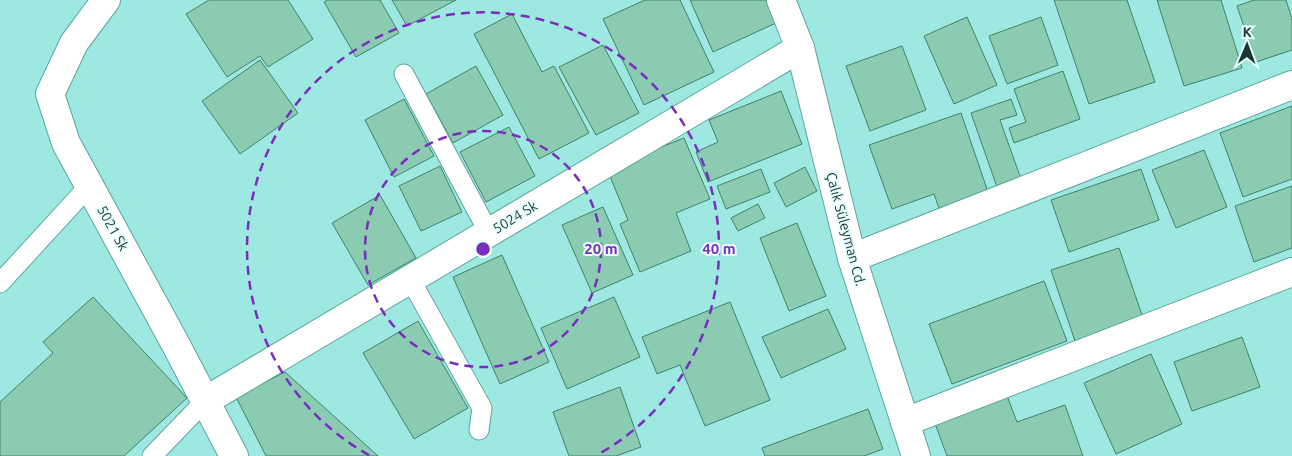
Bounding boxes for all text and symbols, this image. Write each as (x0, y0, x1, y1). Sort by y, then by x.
north arrow (1222, 20, 1272, 70)
text: K (1242, 24, 1253, 40)
street label: Çalık Süleyman Cd. (823, 170, 869, 288)
street label: 5024 Sk (490, 197, 540, 237)
street label: 5021 Sk (94, 203, 132, 253)
centre of rings (474, 240, 492, 258)
text: 20 m (584, 240, 618, 257)
text: 40 m (702, 240, 736, 257)

